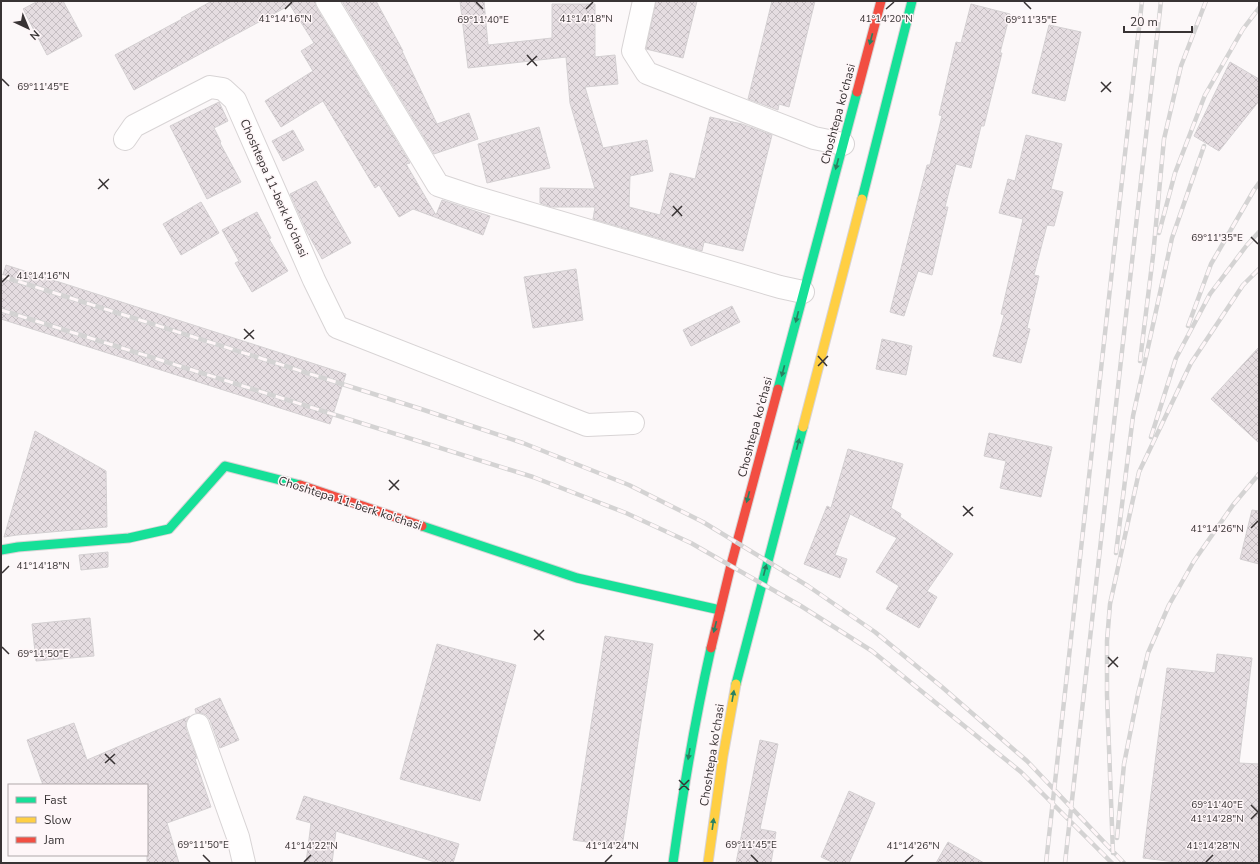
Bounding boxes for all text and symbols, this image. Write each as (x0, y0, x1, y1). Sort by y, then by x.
north arrow (8, 8, 48, 48)
scale bar (1124, 8, 1192, 34)
text: 41°14'16"N (258, 12, 312, 26)
text: 41°14'18"N (559, 12, 613, 26)
text: 41°14'20"N (859, 12, 913, 26)
text: 69°11'40"E (457, 13, 509, 27)
text: 69°11'35"E (1005, 13, 1057, 27)
text: 20 m (1130, 14, 1158, 30)
text: N (26, 27, 43, 43)
one-way arrow (868, 33, 874, 45)
street label: Choshtepa ko'chasi (817, 62, 859, 166)
text: 69°11'45"E (17, 80, 69, 94)
street label: Choshtepa 11-berk ko'chasi (236, 116, 312, 260)
one-way arrow (834, 158, 840, 170)
text: 69°11'35"E (1191, 231, 1243, 245)
text: 41°14'16"N (16, 269, 70, 283)
one-way arrow (794, 311, 800, 323)
one-way arrow (779, 365, 785, 377)
street label: Choshtepa ko'chasi (734, 375, 776, 479)
one-way arrow (795, 438, 801, 450)
street label: Choshtepa 11-berk ko'chasi (276, 472, 424, 534)
one-way arrow (745, 491, 751, 503)
text: 41°14'26"N (1190, 522, 1244, 536)
text: 41°14'18"N (16, 559, 70, 573)
one-way arrow (762, 564, 768, 576)
one-way arrow (712, 621, 718, 633)
text: 69°11'50"E (17, 647, 69, 661)
one-way arrow (730, 690, 736, 702)
street label: Choshtepa ko'chasi (696, 703, 728, 807)
one-way arrow (686, 748, 692, 760)
legend (8, 784, 148, 856)
text: Fast (44, 792, 67, 808)
text: 69°11'40"E (1191, 798, 1243, 812)
text: Slow (44, 812, 72, 828)
text: 41°14'28"N (1190, 812, 1244, 826)
one-way arrow (710, 818, 716, 830)
text: Jam (43, 832, 65, 848)
text: 69°11'50"E (177, 838, 229, 852)
text: 69°11'45"E (725, 838, 777, 852)
text: 41°14'22"N (284, 839, 338, 853)
text: 41°14'24"N (585, 839, 639, 853)
text: 41°14'26"N (886, 839, 940, 853)
text: 41°14'28"N (1186, 839, 1240, 853)

